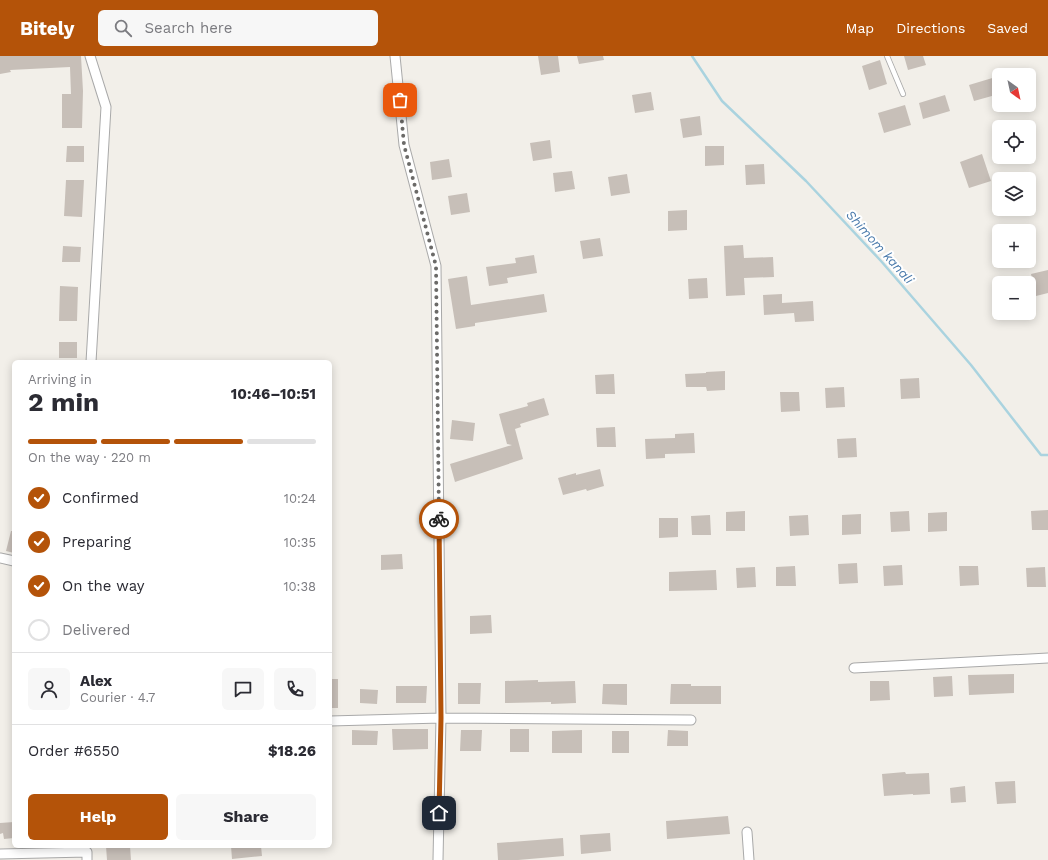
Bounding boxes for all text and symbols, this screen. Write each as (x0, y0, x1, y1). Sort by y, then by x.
search box (98, 10, 378, 46)
text: Bitely (20, 17, 74, 40)
icon: search (112, 17, 134, 39)
text: Search here (144, 19, 232, 37)
text: Map (846, 20, 874, 36)
text: Directions (896, 20, 965, 36)
text: Saved (987, 20, 1028, 36)
north arrow (992, 68, 1036, 112)
map controls (992, 68, 1036, 320)
pin (383, 83, 417, 117)
icon: bag (389, 89, 411, 111)
button: locate (992, 120, 1036, 164)
button: layers (992, 172, 1036, 216)
water label: Shimom kanali (843, 207, 917, 287)
button: + (992, 224, 1036, 268)
button: − (992, 276, 1036, 320)
text: Arriving in (28, 372, 92, 387)
text: 10:46–10:51 (231, 385, 316, 403)
text: 2 min (28, 387, 99, 417)
text: On the way · 220 m (28, 450, 151, 465)
icon: check (28, 487, 50, 509)
text: Confirmed (62, 489, 139, 507)
text: 10:24 (284, 491, 316, 506)
courier (419, 499, 459, 539)
icon: bike (428, 508, 450, 530)
icon: check (28, 531, 50, 553)
text: Preparing (62, 533, 131, 551)
text: 10:35 (284, 535, 316, 550)
icon: check (28, 575, 50, 597)
text: On the way (62, 577, 144, 595)
text: 10:38 (283, 579, 316, 594)
text: Delivered (62, 621, 130, 639)
button: person (28, 668, 70, 710)
button: chat (222, 668, 264, 710)
button: phone (274, 668, 316, 710)
text: Alex (80, 672, 112, 690)
text: Courier · 4.7 (80, 690, 155, 705)
text: Order #6550 (28, 742, 119, 760)
text: $18.26 (268, 742, 316, 760)
button: Help (28, 794, 168, 840)
button: Share (176, 794, 316, 840)
pin (422, 796, 456, 830)
icon: home (428, 802, 450, 824)

